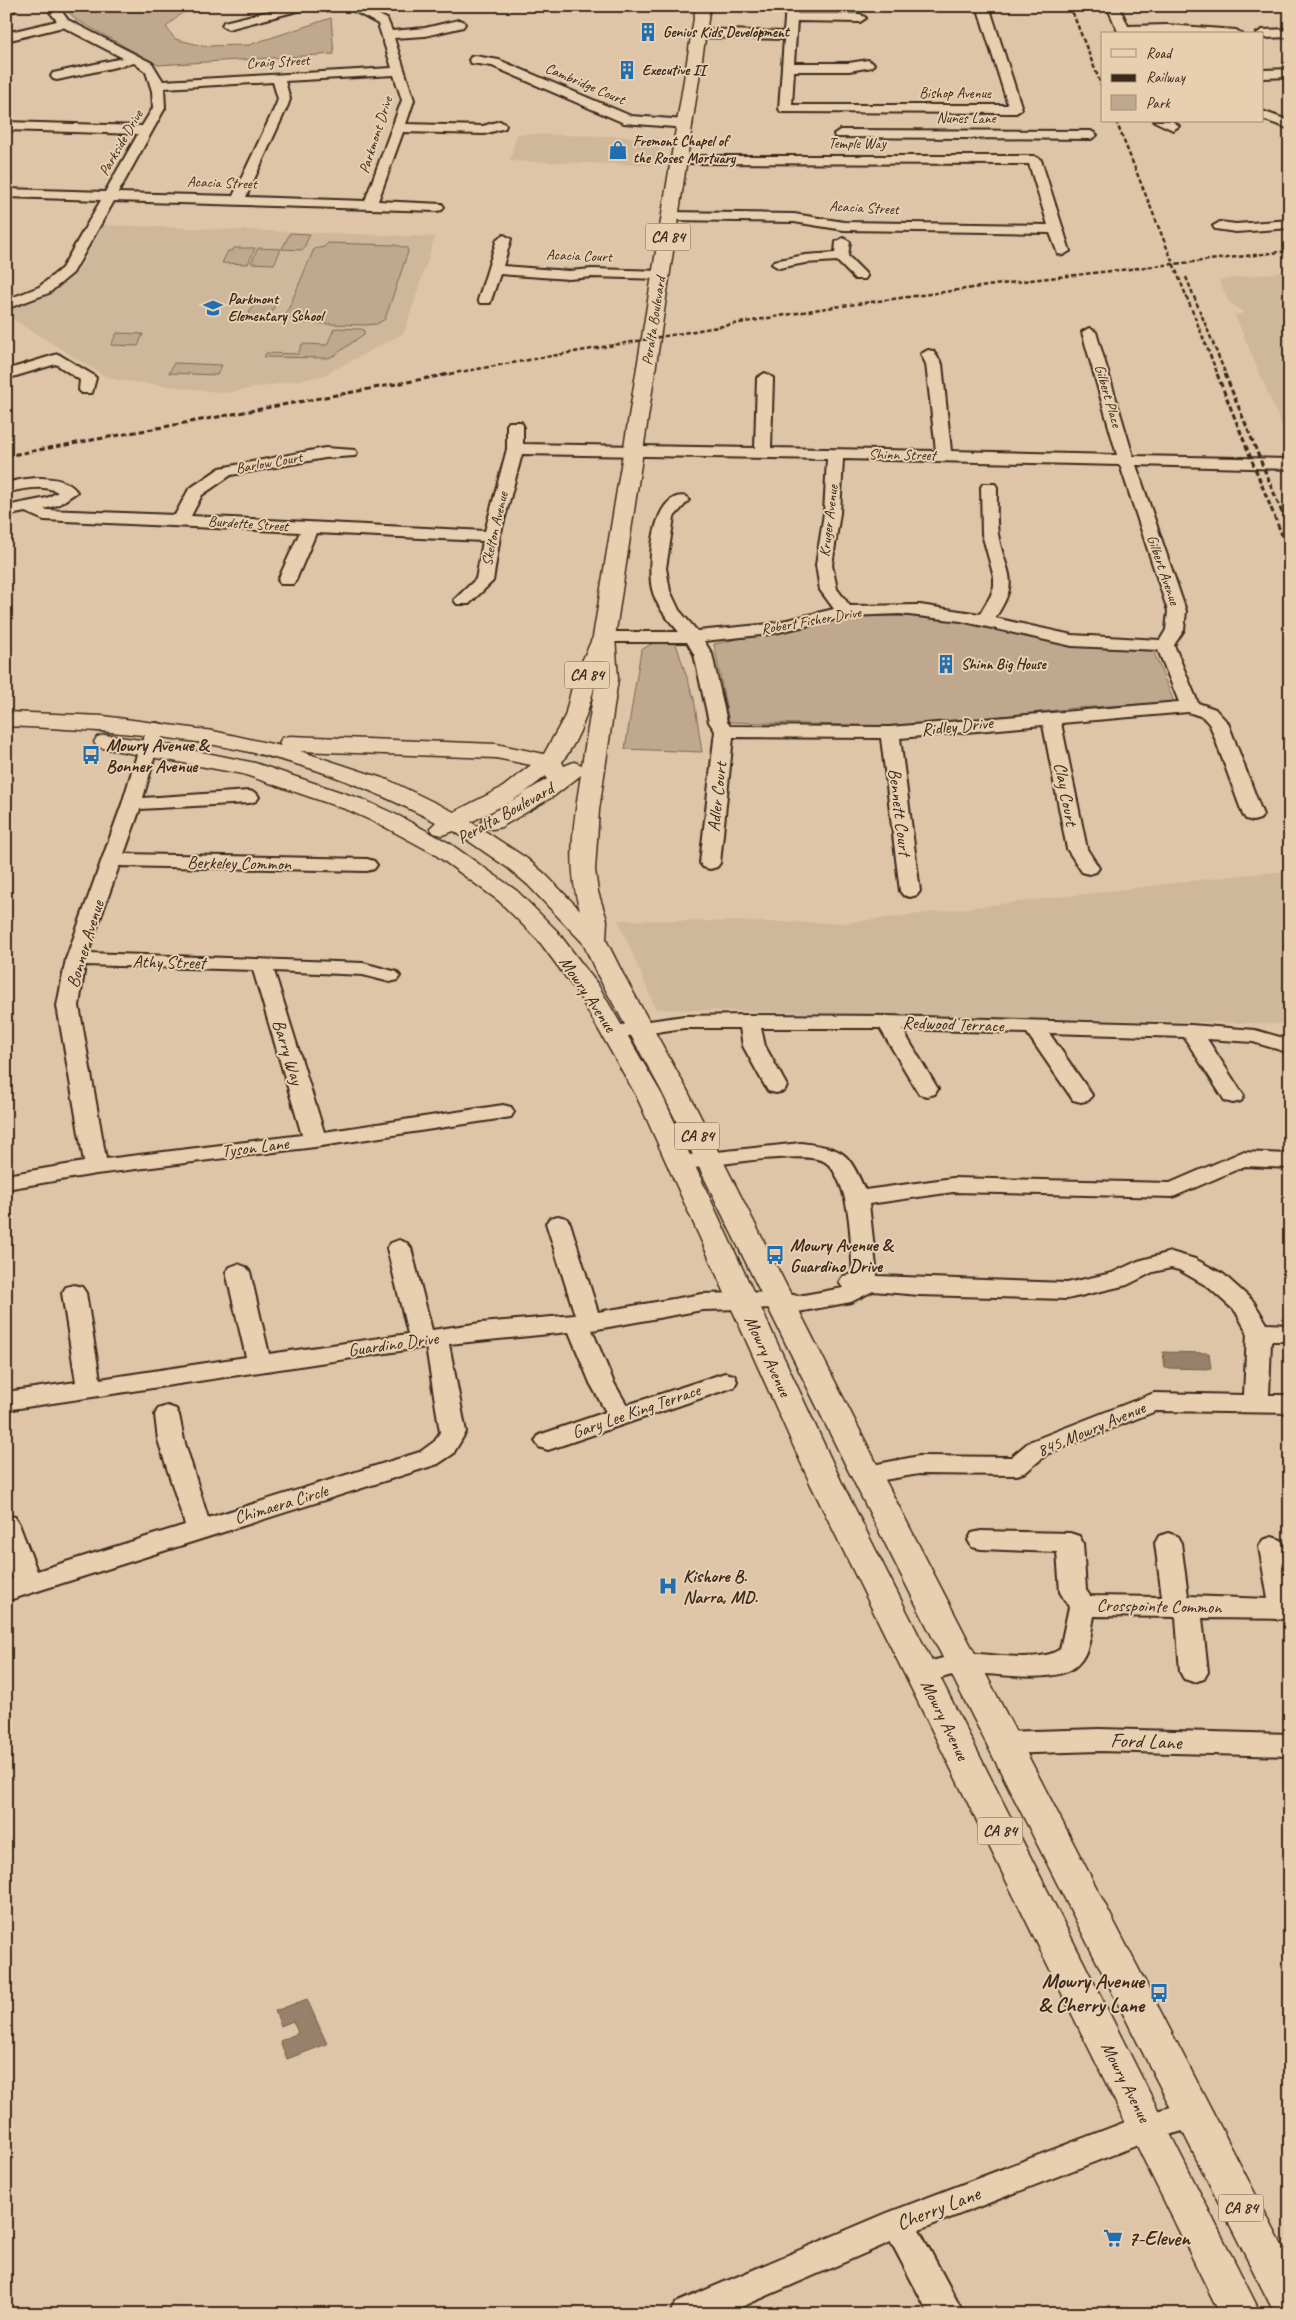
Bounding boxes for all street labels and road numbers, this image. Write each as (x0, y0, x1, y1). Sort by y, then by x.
street label: Craig Street (246, 51, 312, 73)
street label: Cambridge Court (542, 59, 630, 110)
street label: Bishop Avenue (919, 84, 992, 103)
street label: Parkmont Drive (355, 93, 398, 176)
street label: Parkside Drive (95, 106, 148, 179)
street label: Nunes Lane (936, 109, 997, 128)
street label: Temple Way (828, 134, 888, 153)
street label: Acacia Street (187, 172, 259, 194)
street label: Acacia Street (829, 197, 901, 219)
road number: CA 84 (646, 223, 690, 250)
street label: Acacia Court (546, 245, 614, 267)
street label: Peralta Boulevard (638, 273, 671, 366)
street label: Gilbert Place (1090, 362, 1126, 431)
street label: Shinn Street (868, 445, 938, 465)
street label: Barlow Court (234, 447, 306, 478)
street label: Kruger Avenue (815, 483, 843, 558)
street label: Skelton Avenue (477, 489, 513, 568)
street label: Burdette Street (207, 512, 291, 536)
street label: Gilbert Avenue (1142, 533, 1184, 609)
street label: Robert Fisher Drive (760, 603, 863, 639)
road number: CA 84 (564, 662, 610, 688)
street label: Ridley Drive (920, 711, 995, 741)
street label: Adler Court (702, 759, 732, 833)
street label: Clay Court (1049, 760, 1083, 830)
street label: Bennett Court (884, 767, 917, 860)
street label: Peralta Boulevard (453, 776, 560, 849)
street label: Berkeley Common (187, 851, 292, 875)
street label: Bonner Avenue (61, 897, 109, 990)
street label: Athy Street (132, 950, 209, 974)
street label: Mowry Avenue (555, 952, 622, 1037)
street label: Redwood Terrace (902, 1011, 1005, 1037)
street label: Barry Way (268, 1017, 309, 1089)
road number: CA 84 (674, 1122, 720, 1150)
street label: Tyson Lane (220, 1132, 291, 1162)
street label: Mowry Avenue (740, 1312, 797, 1401)
street label: Guardino Drive (347, 1327, 441, 1361)
street label: Gary Lee King Terrace (569, 1378, 704, 1443)
street label: 845 Mowry Avenue (1034, 1396, 1149, 1462)
street label: Chimaera Circle (232, 1479, 331, 1529)
street label: Crosspointe Common (1096, 1594, 1222, 1618)
street label: Mowry Avenue (916, 1676, 974, 1765)
street label: Ford Lane (1110, 1727, 1183, 1755)
road number: CA 84 (978, 1818, 1022, 1844)
street label: Mowry Avenue (1096, 2038, 1156, 2127)
street label: Cherry Lane (892, 2180, 985, 2236)
road number: CA 84 (1218, 2194, 1264, 2222)

